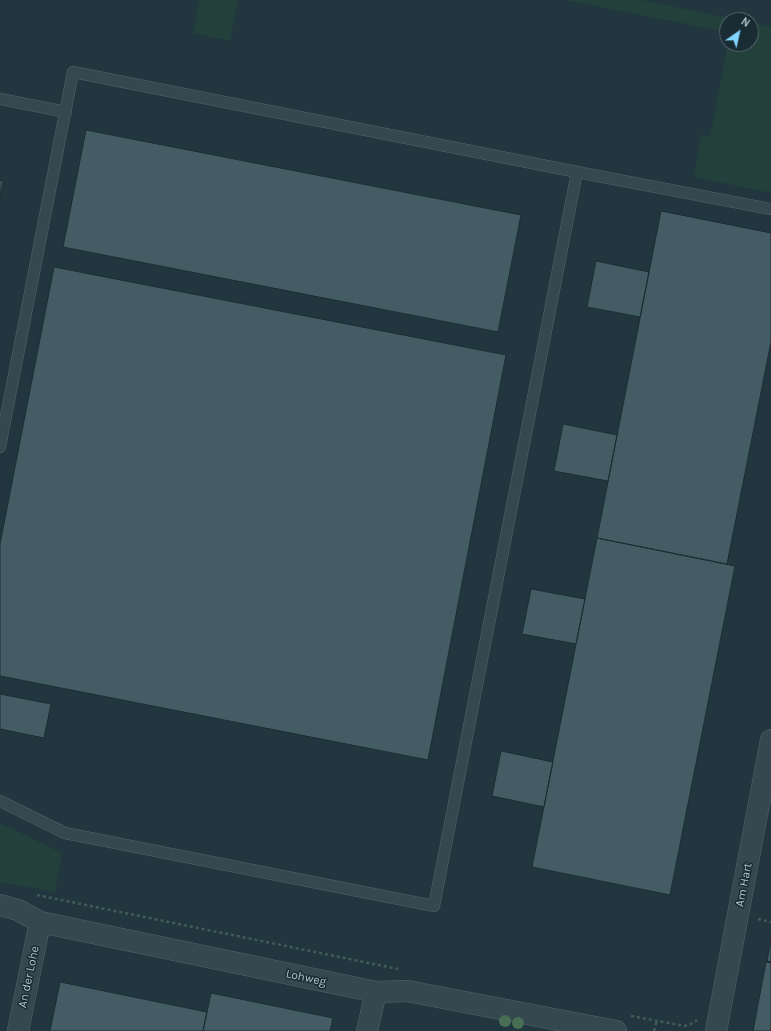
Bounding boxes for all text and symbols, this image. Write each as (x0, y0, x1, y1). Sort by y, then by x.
north arrow (719, 12, 759, 52)
text: N (739, 15, 752, 30)
street label: Am Hart (733, 862, 755, 908)
street label: An der Lohe (15, 945, 43, 1009)
street label: Lohweg (284, 967, 328, 989)

